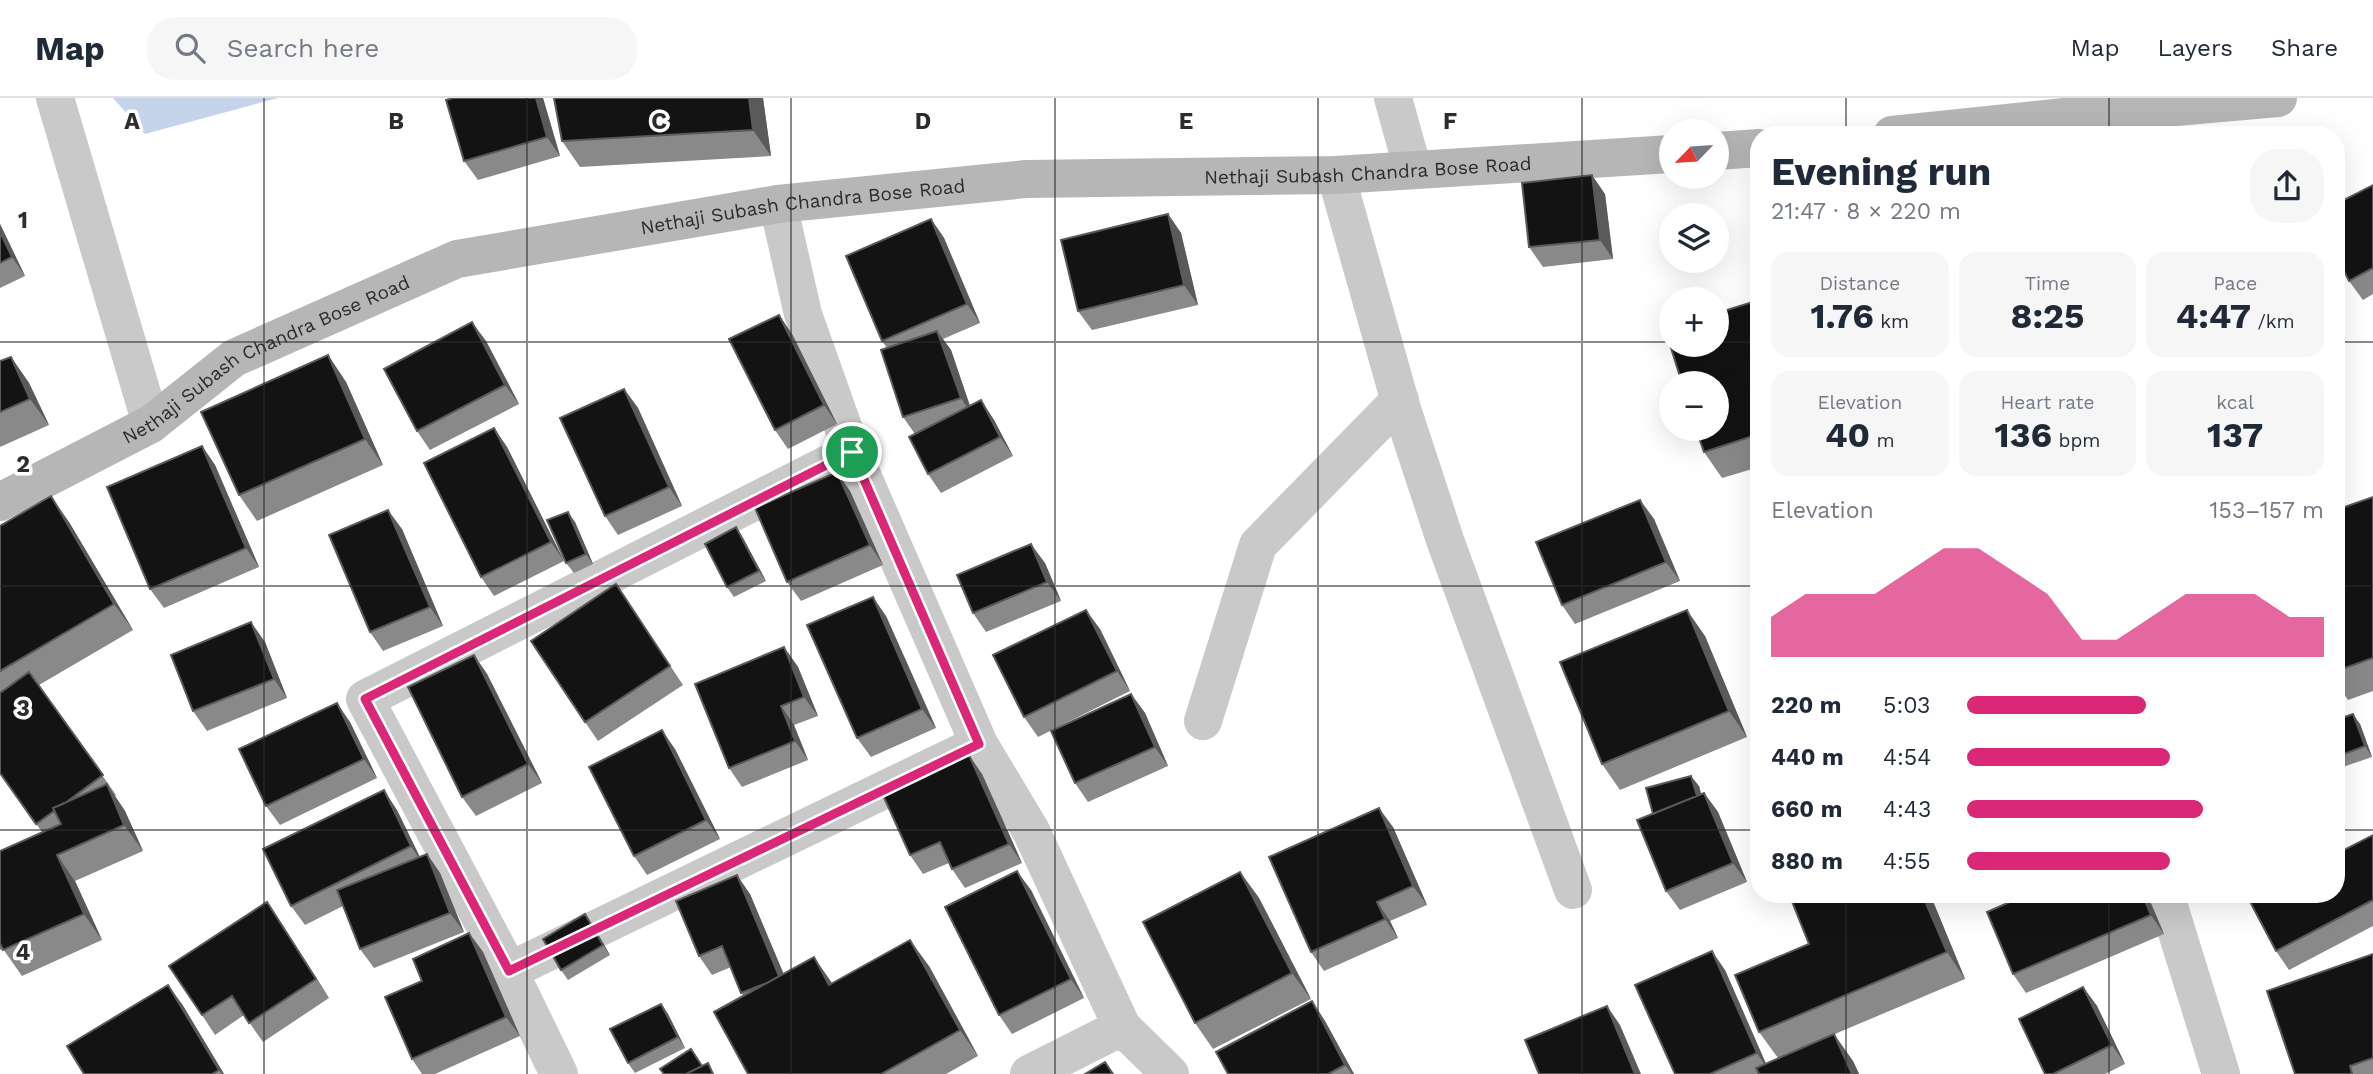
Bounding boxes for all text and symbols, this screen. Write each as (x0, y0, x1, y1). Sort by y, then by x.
search box (147, 17, 637, 80)
text: Map (35, 29, 105, 68)
icon: search (171, 29, 209, 67)
text: Search here (227, 33, 379, 63)
text: Map (2071, 34, 2119, 62)
text: Layers (2157, 34, 2233, 62)
text: Share (2271, 34, 2338, 62)
text: A (124, 108, 140, 135)
text: B (388, 108, 404, 135)
text: C (651, 108, 667, 135)
text: D (915, 108, 931, 135)
text: E (1179, 108, 1193, 135)
text: F (1443, 108, 1457, 135)
north arrow (1659, 119, 1729, 189)
map controls (1659, 119, 1729, 441)
button: share (2250, 149, 2324, 223)
text: Evening run (1771, 150, 1991, 194)
street label: Nethaji Subash Chandra Bose Road (1204, 151, 1532, 188)
street label: Nethaji Subash Chandra Bose Road (639, 174, 966, 239)
text: 21:47 · 8 × 220 m (1771, 198, 1961, 225)
button: layers (1659, 203, 1729, 273)
text: 1 (18, 207, 28, 234)
street label: Nethaji Subash Chandra Bose Road (118, 270, 413, 448)
text: Distance (1819, 272, 1900, 295)
text: Time (2025, 272, 2070, 295)
text: Pace (2213, 272, 2257, 295)
button: + (1659, 287, 1729, 357)
text: 1.76 (1811, 295, 1874, 337)
text: 8:25 (2011, 295, 2084, 337)
text: 4:47 (2176, 295, 2251, 337)
text: km (1874, 310, 1909, 333)
text: /km (2251, 310, 2295, 333)
button: − (1659, 371, 1729, 441)
text: Elevation (1817, 391, 1902, 414)
text: Heart rate (2001, 391, 2094, 414)
text: kcal (2216, 391, 2254, 414)
text: 40 (1825, 414, 1870, 456)
text: 136 (1995, 414, 2052, 456)
text: 137 (2207, 414, 2263, 456)
pin (822, 422, 882, 482)
text: m (1870, 429, 1895, 452)
text: bpm (2052, 429, 2100, 452)
icon: arrive (833, 433, 871, 471)
text: 2 (16, 451, 30, 478)
text: Elevation (1771, 497, 1874, 524)
text: 153–157 m (2210, 497, 2324, 524)
text: 220 m (1771, 692, 1841, 719)
text: 5:03 (1883, 692, 1930, 719)
text: 3 (16, 695, 30, 722)
text: 440 m (1771, 744, 1844, 771)
text: 4:54 (1883, 744, 1931, 771)
text: 660 m (1771, 796, 1842, 823)
text: 4:43 (1883, 796, 1931, 823)
text: 880 m (1771, 848, 1843, 875)
text: 4:55 (1883, 848, 1931, 875)
text: 4 (16, 939, 31, 966)

